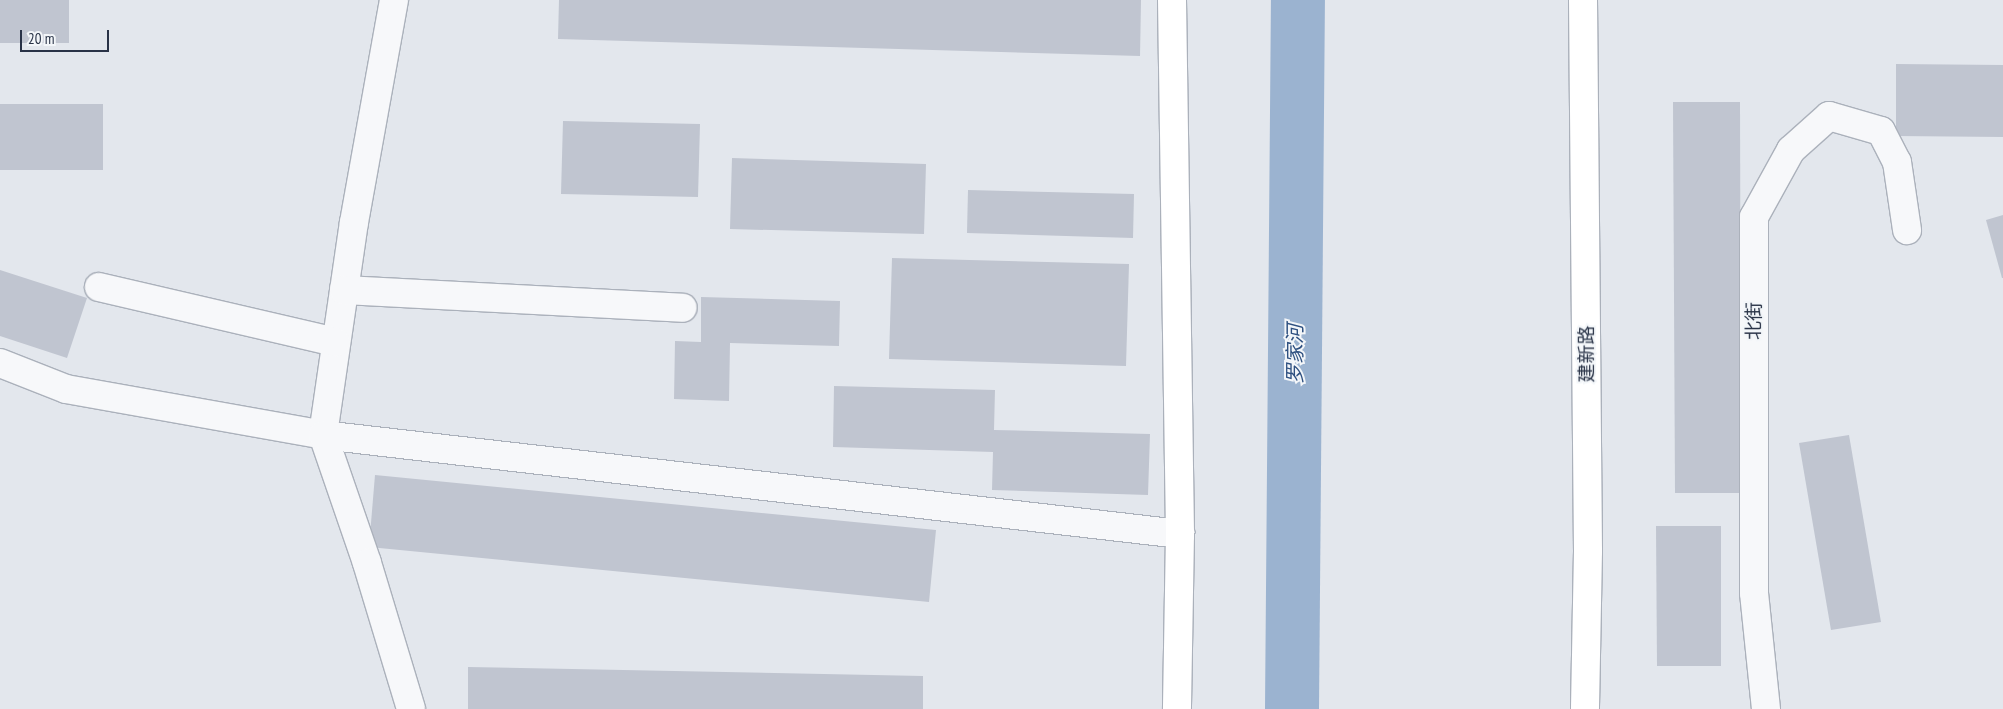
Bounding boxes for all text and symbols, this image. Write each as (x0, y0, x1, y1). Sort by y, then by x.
scale bar (22, 20, 111, 52)
text: 20 m (28, 29, 54, 48)
street label: 北街 (1743, 302, 1765, 340)
water label: 罗家河 (1283, 324, 1307, 384)
street label: 建新路 (1576, 326, 1598, 382)

